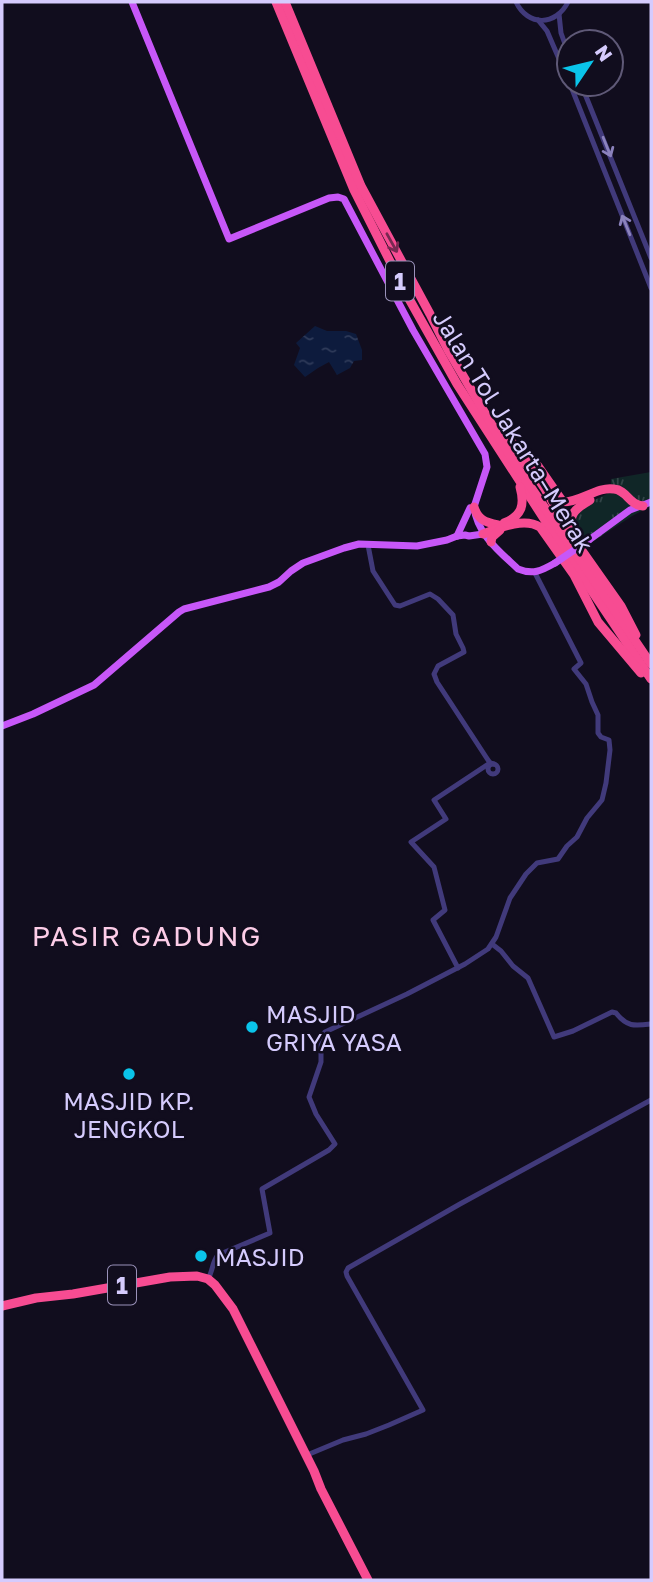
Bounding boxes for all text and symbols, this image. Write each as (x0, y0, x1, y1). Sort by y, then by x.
north arrow (555, 28, 625, 98)
text: N (591, 40, 618, 65)
one-way arrow (601, 136, 614, 158)
one-way arrow (619, 214, 632, 236)
one-way arrow (386, 232, 399, 253)
road number: 1 (386, 262, 414, 300)
street label: Jalan Tol Jakarta–Merak (428, 305, 600, 557)
district label: PASIR GADUNG (32, 919, 262, 952)
place label: MASJID GRIYA YASA (266, 999, 402, 1056)
marker: MASJID GRIYA YASA (244, 1019, 260, 1035)
marker: MASJID KP. JENGKOL (121, 1066, 137, 1082)
place label: MASJID KP. JENGKOL (63, 1086, 195, 1143)
place label: MASJID (215, 1242, 305, 1271)
marker: MASJID (193, 1248, 209, 1264)
road number: 1 (108, 1266, 136, 1304)

